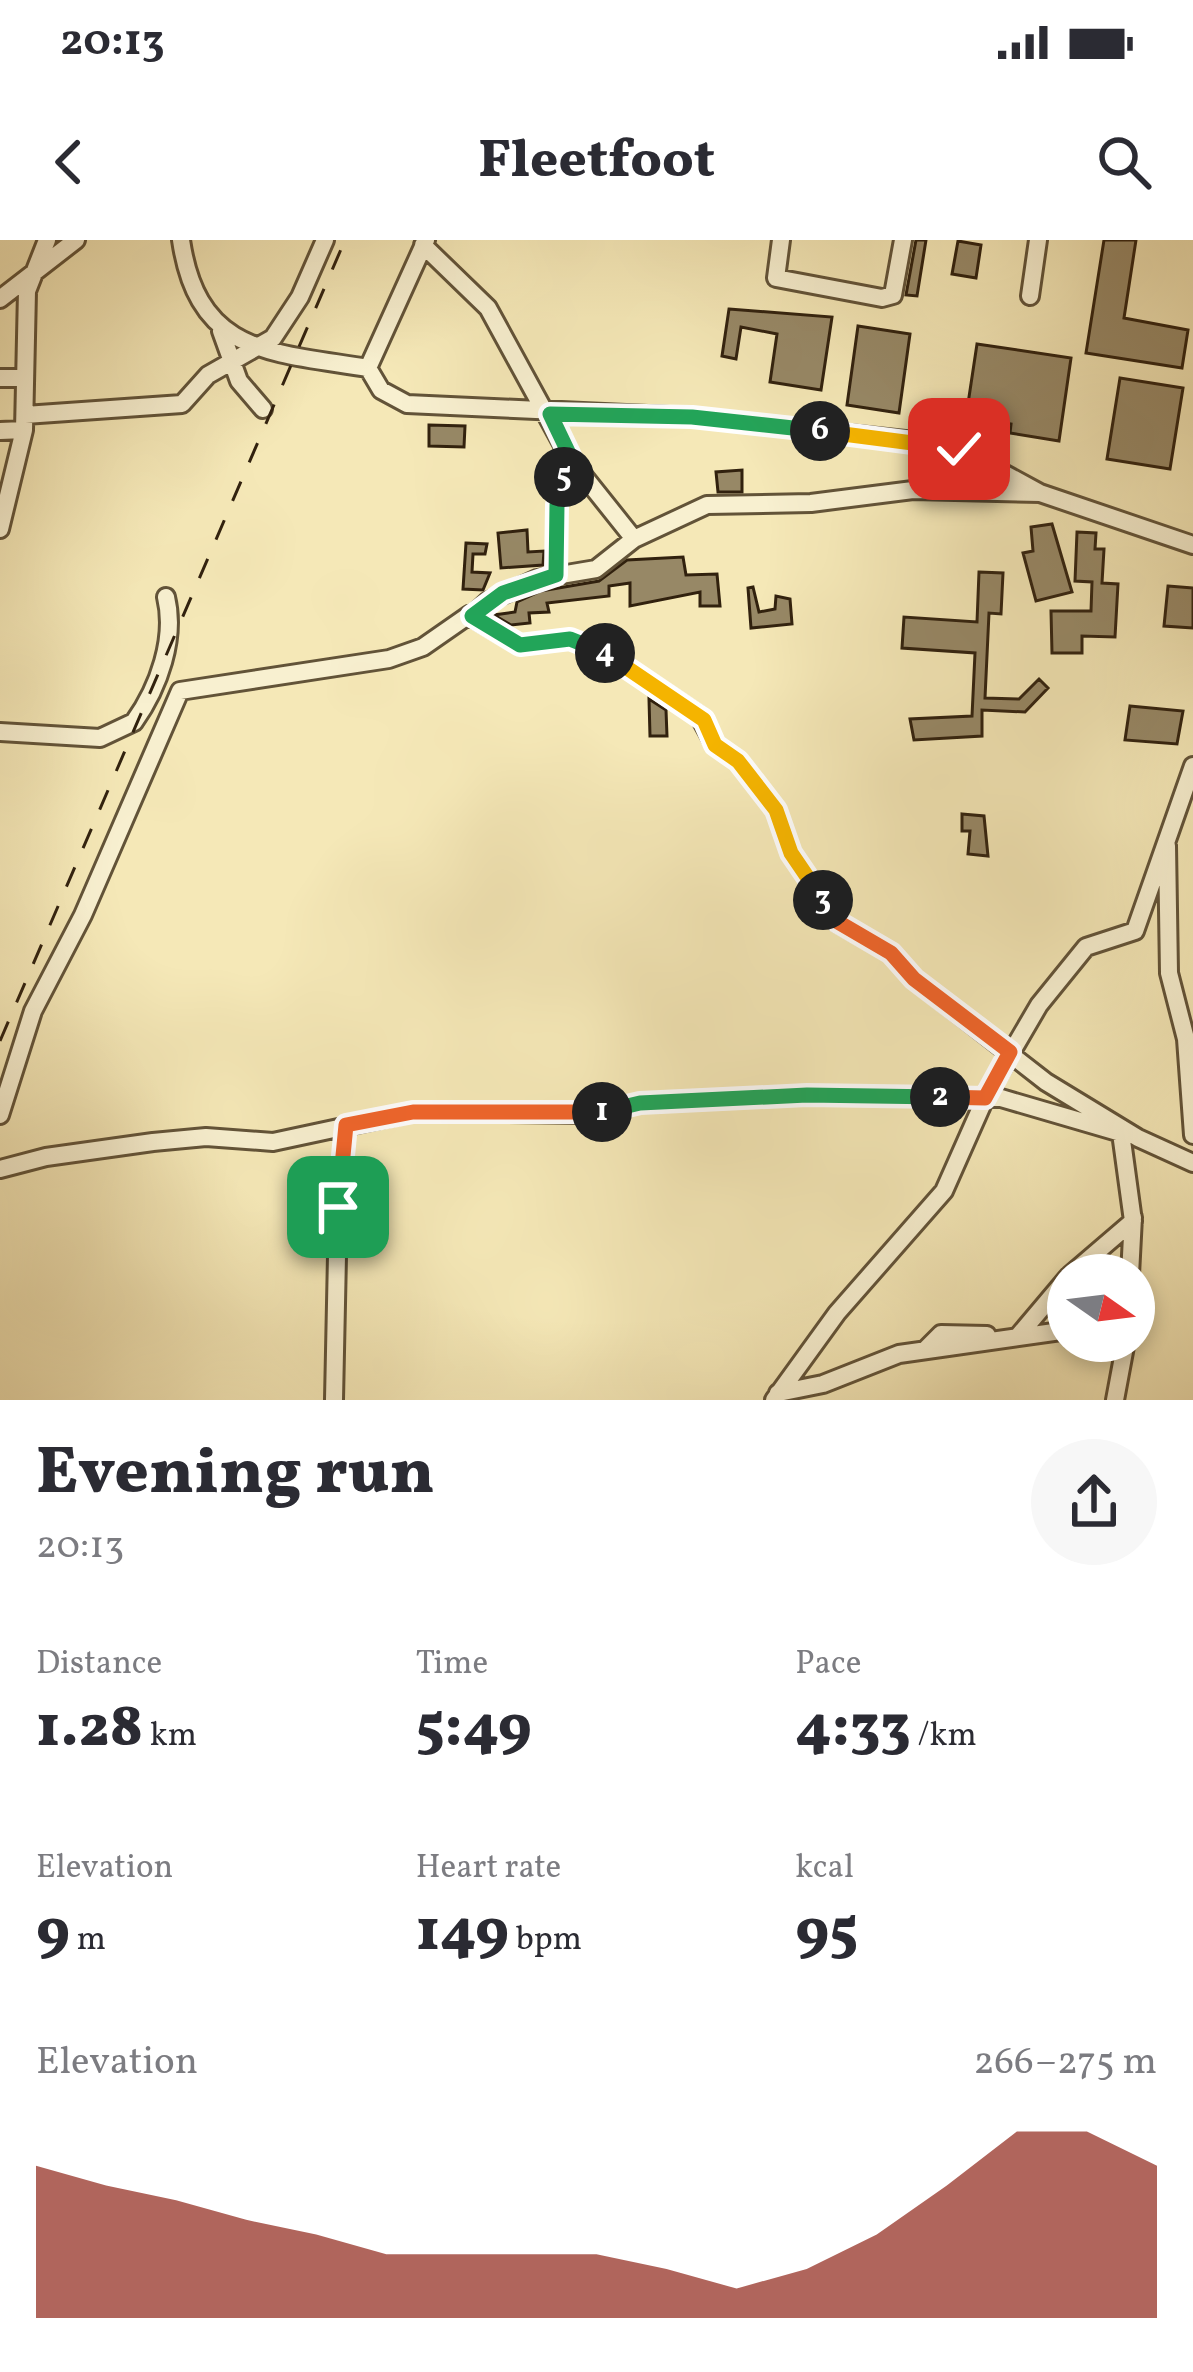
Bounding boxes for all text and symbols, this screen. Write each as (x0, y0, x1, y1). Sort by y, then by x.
text: 20:13 (60, 11, 165, 74)
text: Fleetfoot (478, 125, 715, 200)
icon: back (36, 129, 102, 195)
icon: search (1091, 129, 1157, 195)
pin (908, 398, 1010, 500)
pin: 6 (790, 401, 850, 461)
text: 6 (811, 408, 829, 454)
icon: check (926, 416, 992, 482)
pin: 5 (534, 447, 594, 507)
text: 5 (556, 454, 572, 500)
pin: 4 (575, 623, 635, 683)
text: 4 (595, 630, 615, 676)
pin: 3 (793, 870, 853, 930)
text: 3 (815, 877, 831, 923)
pin: 2 (910, 1067, 970, 1127)
text: 2 (931, 1074, 949, 1120)
pin: 1 (572, 1082, 632, 1142)
text: 1 (595, 1089, 609, 1135)
pin (287, 1156, 389, 1258)
icon: arrive (305, 1174, 371, 1240)
north arrow (1047, 1254, 1155, 1362)
map controls (1047, 1254, 1155, 1362)
text: Evening run (36, 1429, 435, 1521)
button: share (1031, 1439, 1157, 1565)
text: 20:13 (36, 1520, 124, 1574)
text: Distance (36, 1642, 162, 1688)
text: Time (416, 1642, 488, 1688)
text: Pace (795, 1642, 861, 1688)
text: 1.28 (36, 1688, 143, 1771)
text: 5:49 (416, 1688, 532, 1771)
text: 4:33 (795, 1688, 911, 1771)
text: km (143, 1714, 197, 1760)
text: /km (911, 1714, 977, 1760)
text: Elevation (36, 1846, 173, 1892)
text: Heart rate (416, 1846, 561, 1892)
text: kcal (795, 1846, 854, 1892)
text: 9 (36, 1892, 70, 1975)
text: 149 (416, 1892, 509, 1975)
text: 95 (795, 1892, 858, 1975)
text: m (70, 1918, 106, 1964)
text: bpm (509, 1918, 582, 1964)
text: Elevation (36, 2036, 198, 2090)
text: 266–275 m (973, 2036, 1157, 2090)

